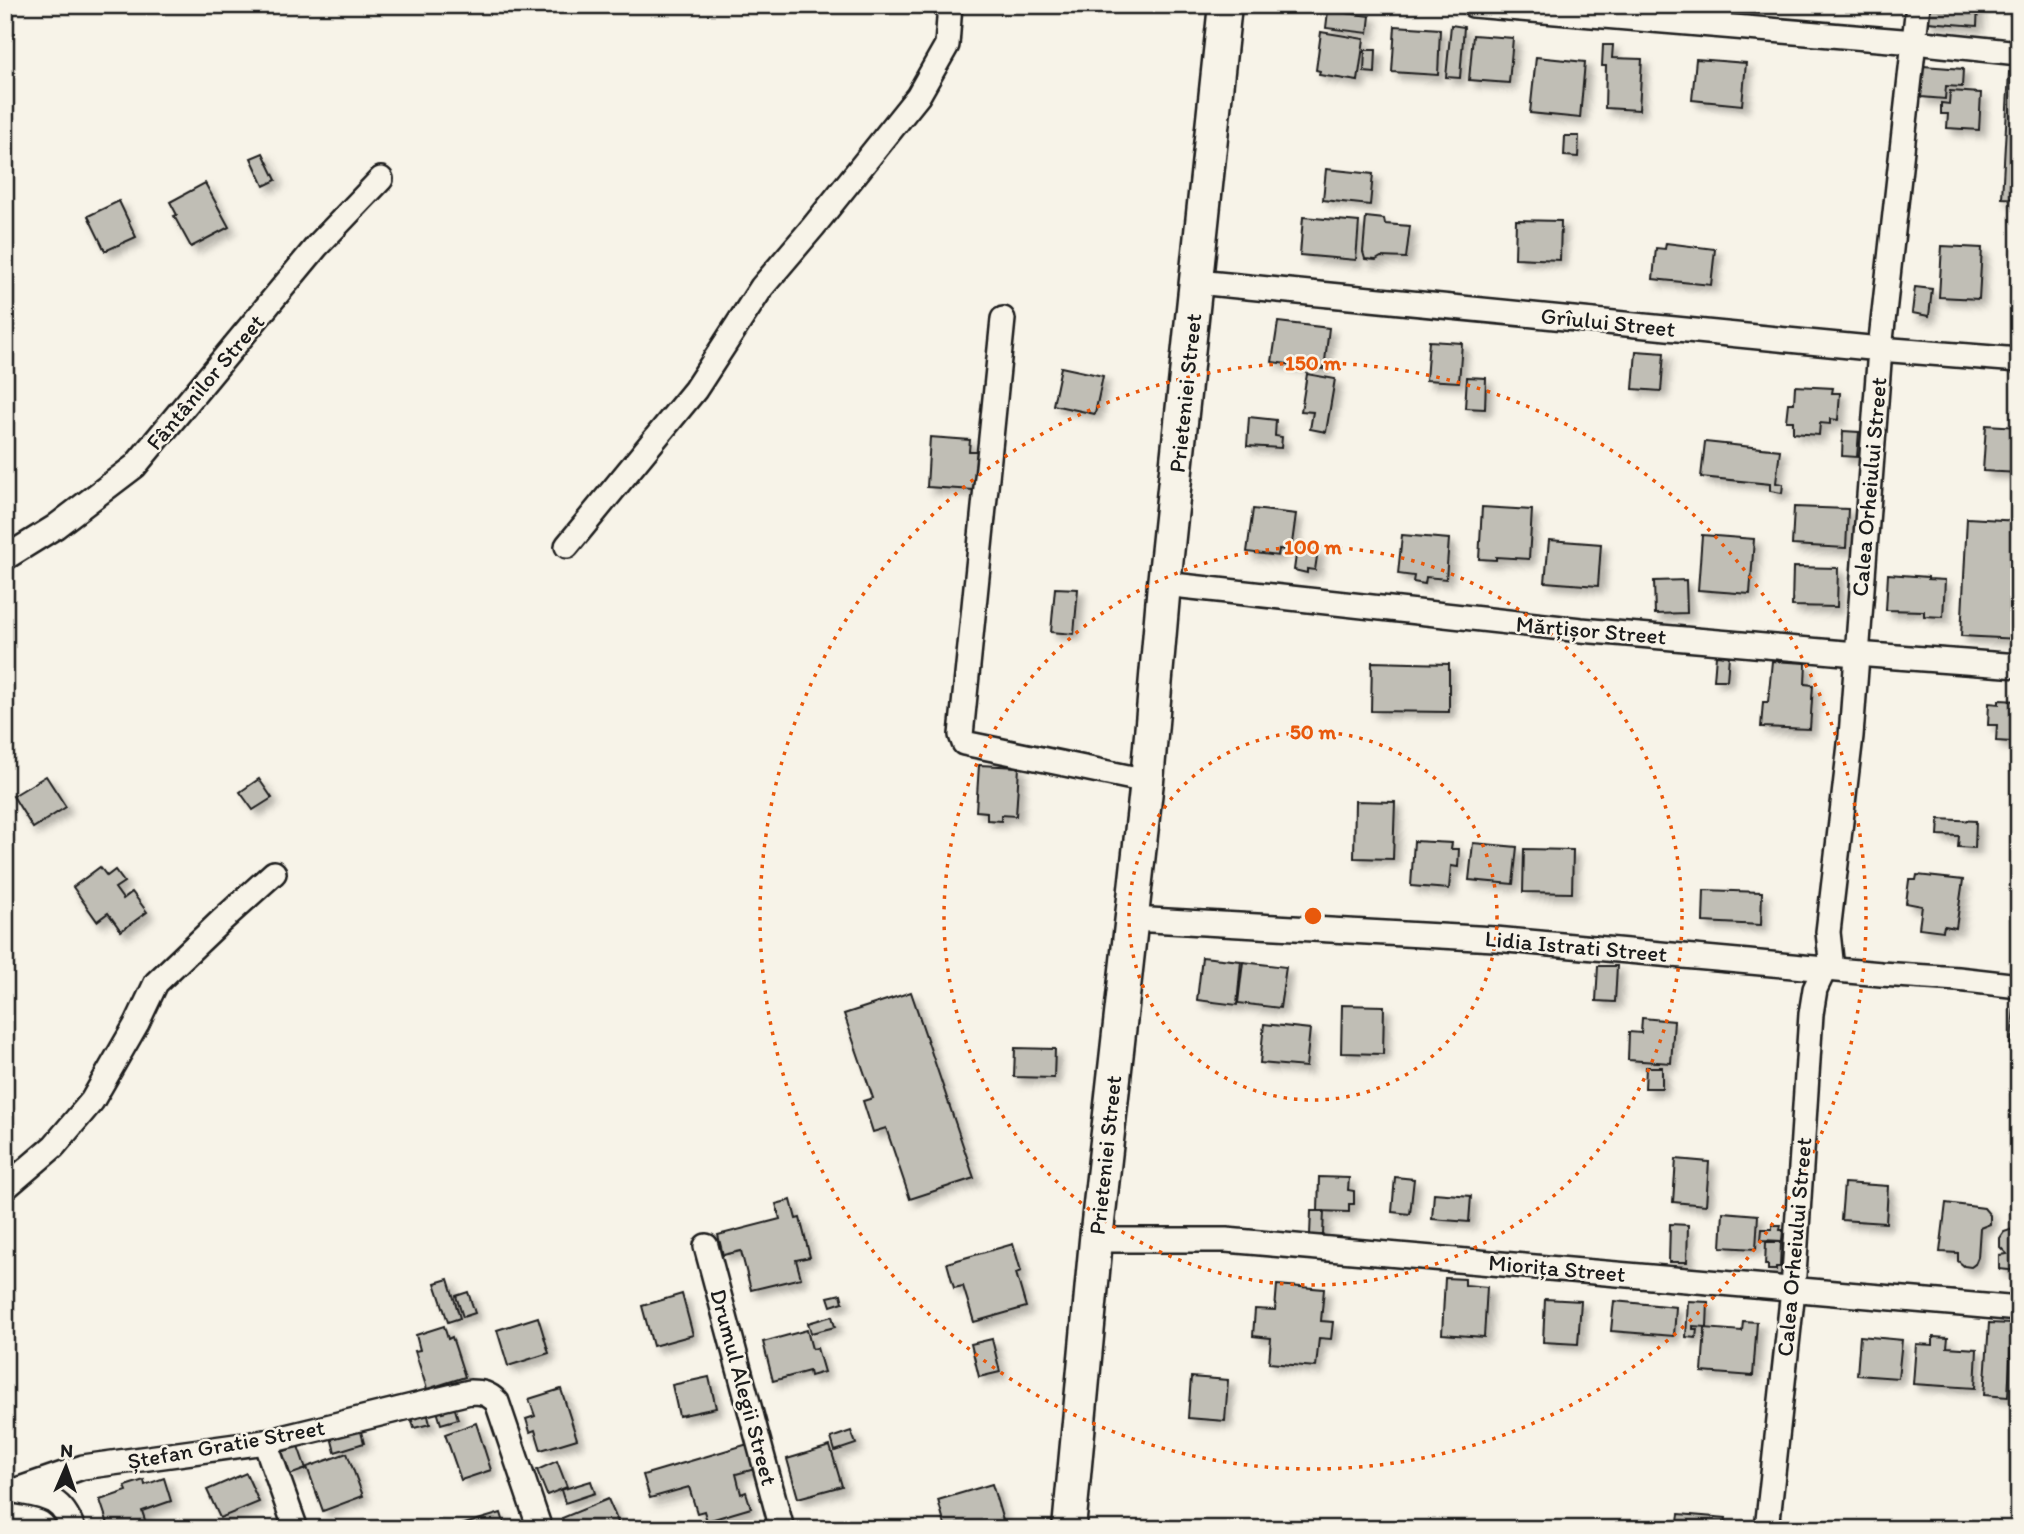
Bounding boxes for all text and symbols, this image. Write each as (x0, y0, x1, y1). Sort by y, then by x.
street label: Grîului Street (1539, 301, 1677, 343)
street label: Fântânilor Street (140, 308, 270, 456)
street label: Prieteniei Street (1163, 311, 1207, 474)
text: 150 m (1285, 350, 1341, 375)
street label: Calea Orheiului Street (1845, 376, 1893, 598)
text: 100 m (1284, 534, 1342, 559)
street label: Mărțișor Street (1515, 609, 1668, 651)
text: 50 m (1290, 719, 1337, 744)
centre of rings (1301, 904, 1325, 928)
street label: Lidia Istrati Street (1484, 924, 1669, 968)
street label: Prieteniei Street (1083, 1073, 1127, 1236)
street label: Calea Orheiului Street (1770, 1136, 1818, 1358)
street label: Miorița Street (1487, 1248, 1627, 1288)
street label: Drumul Alegii Street (704, 1286, 784, 1489)
street label: Ștefan Gratie Street (125, 1413, 327, 1475)
north arrow (32, 1432, 102, 1502)
text: N (60, 1439, 73, 1462)

